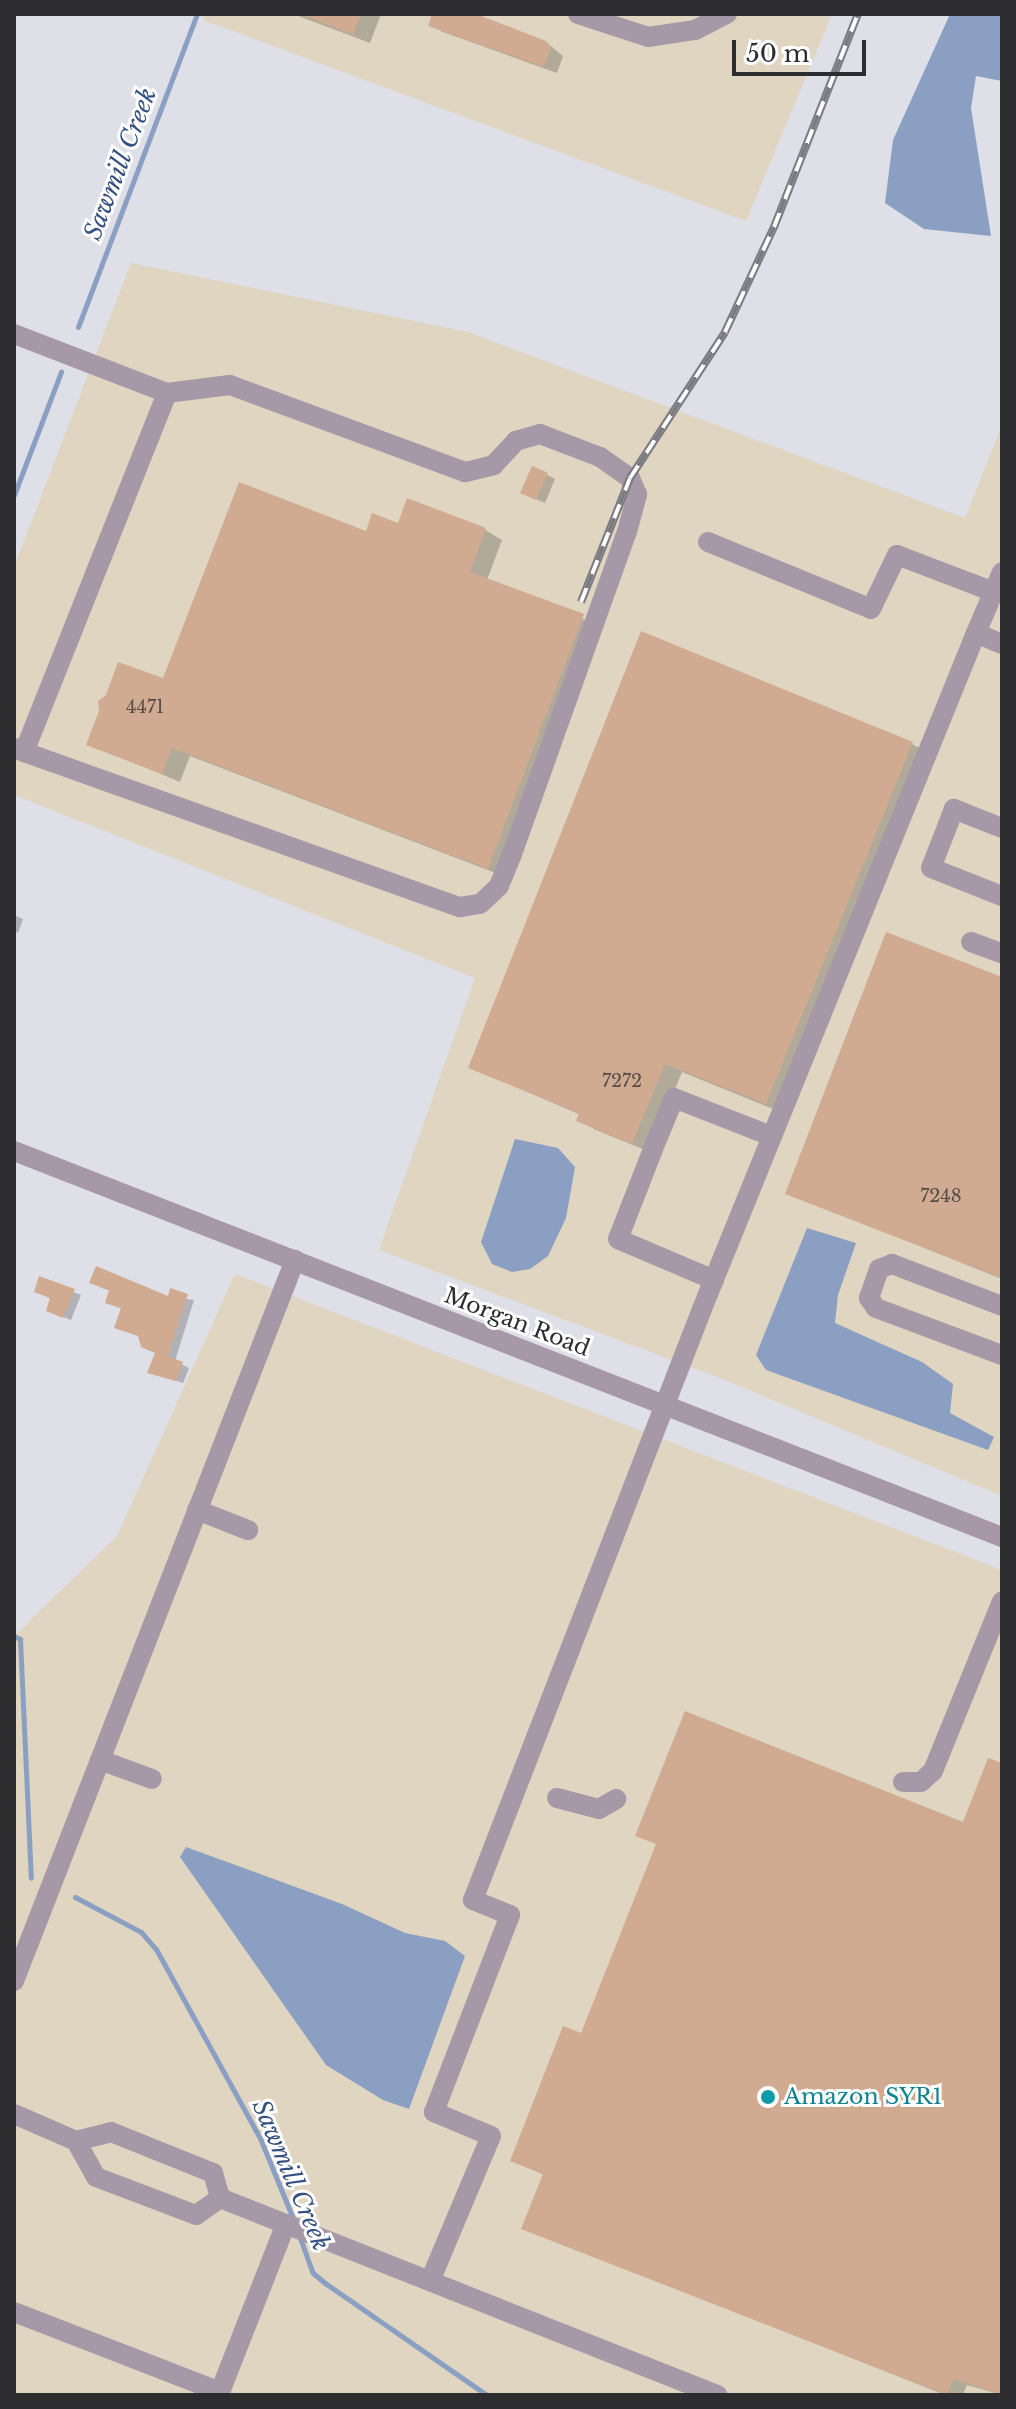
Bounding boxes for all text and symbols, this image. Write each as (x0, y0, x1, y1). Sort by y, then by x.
scale bar (736, 24, 870, 74)
text: 50 m (746, 39, 809, 68)
water label: Sawmill Creek (78, 84, 162, 244)
house number: 4471 (126, 696, 164, 718)
house number: 7272 (602, 1070, 642, 1092)
house number: 7248 (920, 1185, 962, 1207)
street label: Morgan Road (441, 1282, 593, 1362)
place label: Amazon SYR1 (784, 2084, 942, 2110)
marker: Amazon SYR1 (759, 2088, 777, 2106)
water label: Sawmill Creek (246, 2095, 336, 2255)

